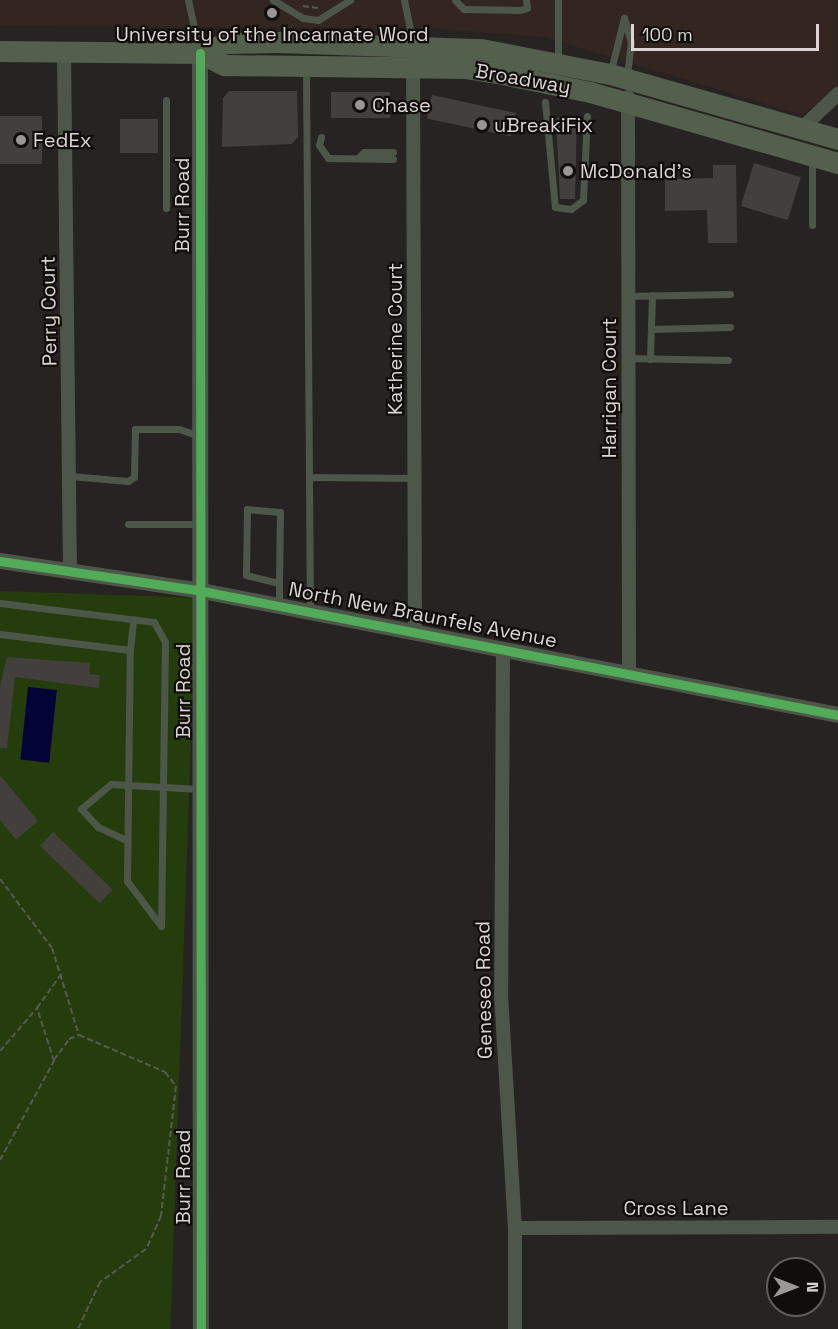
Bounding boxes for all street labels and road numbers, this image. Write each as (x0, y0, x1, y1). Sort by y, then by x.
street label: Broadway (474, 59, 572, 99)
street label: Burr Road (170, 158, 194, 252)
street label: Perry Court (36, 256, 62, 366)
street label: Katherine Court (383, 263, 407, 415)
street label: Harrigan Court (597, 318, 621, 458)
street label: North New Braunfels Avenue (287, 577, 559, 653)
street label: Burr Road (171, 644, 195, 738)
street label: Geneseo Road (471, 921, 497, 1059)
street label: Burr Road (171, 1130, 195, 1224)
street label: Cross Lane (623, 1196, 729, 1220)

